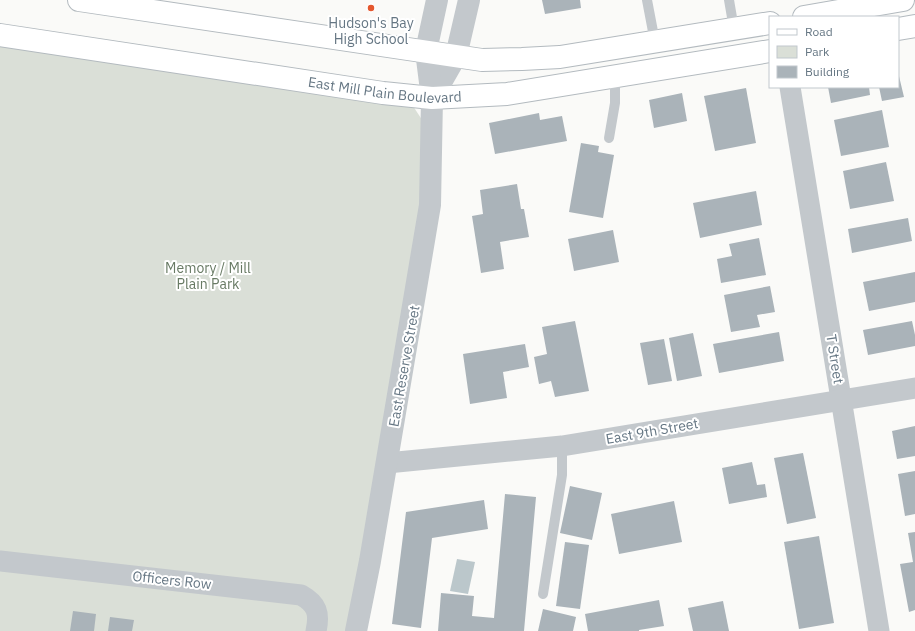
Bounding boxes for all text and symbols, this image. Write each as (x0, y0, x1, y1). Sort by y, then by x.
marker: Hudson's Bay High School (366, 3, 376, 13)
place label: Hudson's Bay High School (328, 14, 414, 48)
legend (769, 16, 899, 88)
text: Road (805, 24, 833, 39)
text: Park (805, 44, 830, 59)
text: Building (805, 64, 850, 79)
street label: East Mill Plain Boulevard (307, 73, 462, 107)
park label: Memory / Mill Plain Park (165, 259, 251, 293)
street label: East Reserve Street (384, 304, 424, 428)
street label: T Street (822, 333, 848, 385)
street label: East 9th Street (604, 414, 700, 448)
street label: Officers Row (131, 567, 213, 593)

